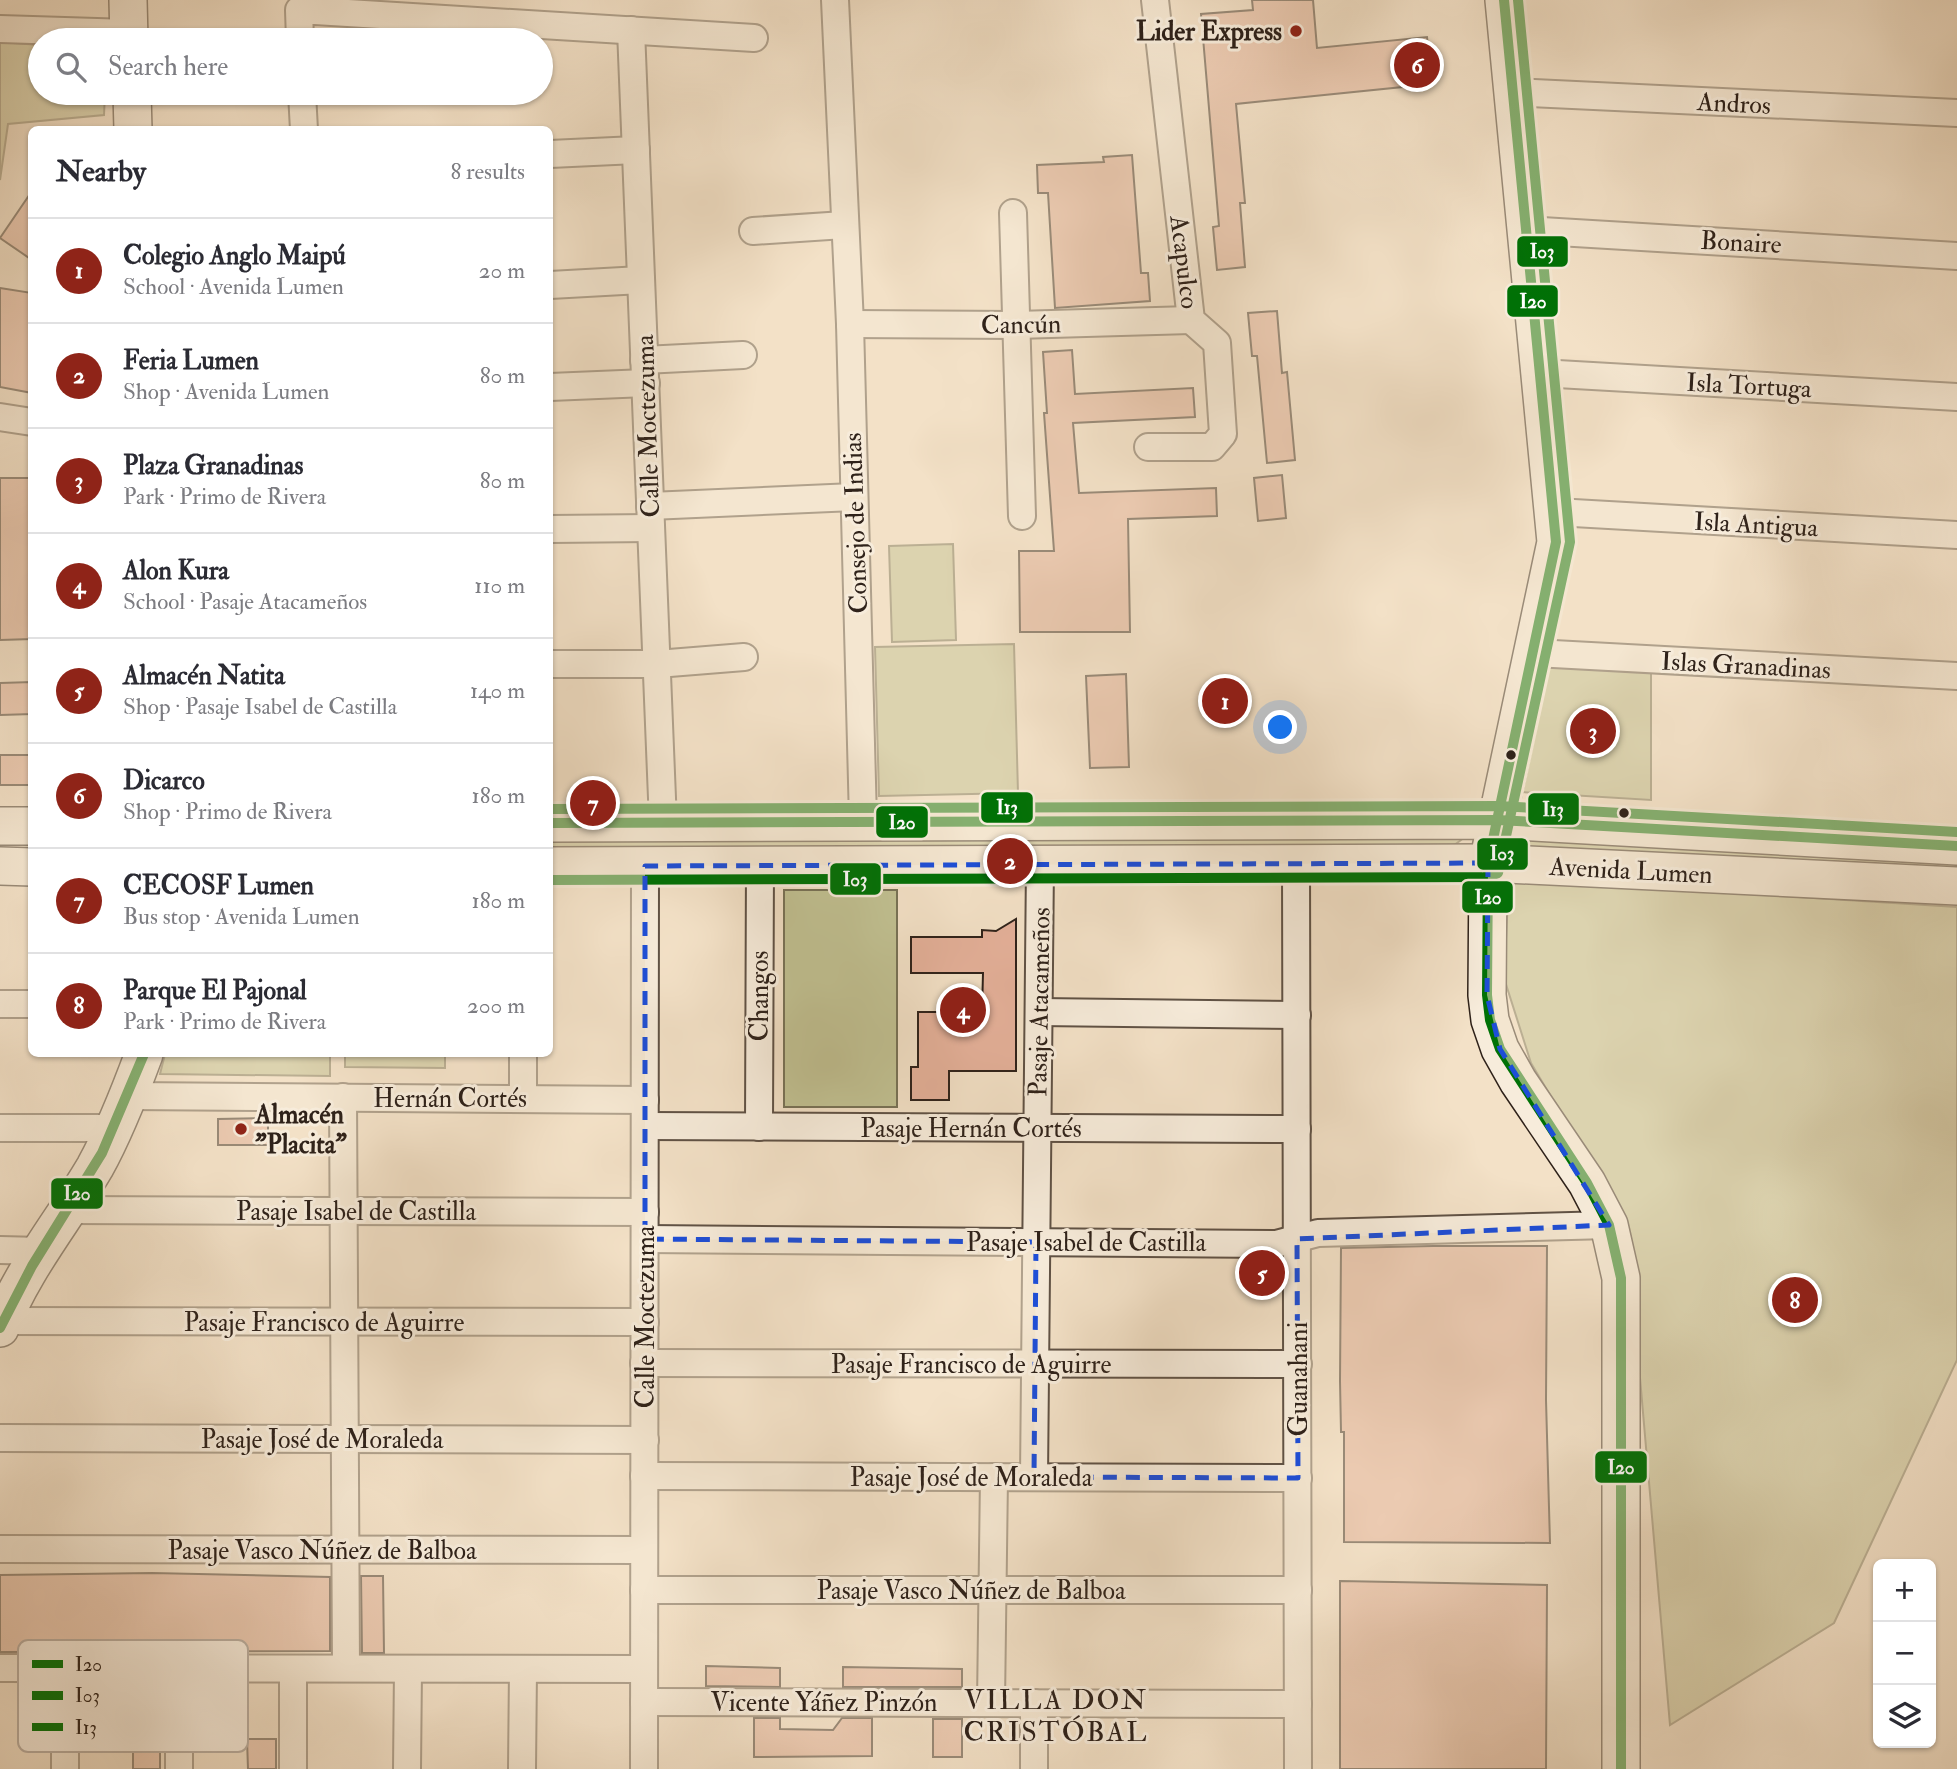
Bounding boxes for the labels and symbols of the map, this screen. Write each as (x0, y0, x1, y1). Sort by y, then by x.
place label: Lider Express (1136, 16, 1282, 49)
marker: Lider Express (1288, 23, 1304, 39)
pin: 6 (1394, 39, 1440, 91)
street label: Andros (1695, 86, 1772, 122)
street label: Acapulco (1161, 213, 1206, 311)
street label: Bonaire (1700, 225, 1782, 261)
line badge: I03 (1516, 235, 1569, 268)
text: I03 (1530, 240, 1554, 264)
line badge: I20 (1506, 284, 1559, 318)
text: I20 (1519, 290, 1547, 314)
street label: Cancún (981, 308, 1061, 342)
street label: Calle Moctezuma (629, 334, 667, 518)
street label: Isla Tortuga (1685, 367, 1813, 405)
street label: Consejo de Indias (837, 432, 875, 614)
street label: Isla Antigua (1693, 506, 1819, 544)
street label: Islas Granadinas (1660, 646, 1832, 686)
pin: 1 (1202, 675, 1248, 727)
pin: 3 (1570, 705, 1616, 757)
your location (1263, 710, 1297, 744)
unlabelled marker (1504, 748, 1518, 762)
pin: 7 (570, 777, 616, 829)
line badge: I13 (980, 791, 1034, 824)
line badge: I13 (1527, 792, 1580, 826)
text: I13 (996, 796, 1018, 820)
text: I13 (1542, 798, 1564, 822)
line badge: I20 (875, 805, 929, 839)
unlabelled marker (1617, 806, 1631, 820)
text: I20 (888, 811, 916, 835)
pin: 2 (987, 835, 1033, 887)
line badge: I03 (1476, 837, 1529, 871)
text: I03 (1490, 842, 1514, 866)
street label: Avenida Lumen (1547, 851, 1713, 891)
line badge: I03 (829, 862, 882, 896)
text: I03 (843, 868, 867, 892)
line badge: I20 (1461, 880, 1514, 914)
text: I20 (1474, 886, 1502, 910)
street label: Pasaje Atacameños (1022, 907, 1058, 1097)
street label: Changos (744, 950, 776, 1042)
pin: 4 (940, 984, 986, 1036)
street label: Hernán Cortés (373, 1083, 527, 1115)
place label: Almacén "Placita" (254, 1099, 347, 1161)
street label: Pasaje Hernán Cortés (860, 1113, 1082, 1145)
marker: Almacén "Placita" (233, 1121, 249, 1137)
line badge: I20 (50, 1177, 104, 1210)
text: I20 (63, 1182, 91, 1206)
street label: Pasaje Isabel de Castilla (236, 1196, 476, 1228)
street label: Calle Moctezuma (630, 1225, 662, 1409)
street label: Pasaje Isabel de Castilla (966, 1227, 1206, 1259)
pin: 5 (1239, 1247, 1285, 1299)
pin: 8 (1772, 1274, 1818, 1326)
street label: Pasaje Francisco de Aguirre (184, 1307, 464, 1339)
street label: Guanahani (1283, 1322, 1315, 1436)
street label: Pasaje Francisco de Aguirre (831, 1349, 1111, 1381)
street label: Pasaje José de Moraleda (201, 1424, 444, 1456)
line badge: I20 (1594, 1450, 1648, 1484)
text: I20 (1607, 1456, 1635, 1480)
street label: Pasaje José de Moraleda (850, 1462, 1093, 1494)
street label: Pasaje Vasco Núñez de Balboa (167, 1535, 477, 1567)
street label: Pasaje Vasco Núñez de Balboa (816, 1575, 1126, 1607)
legend (18, 1640, 248, 1752)
text: I20 (75, 1653, 102, 1677)
district label: VILLA DON CRISTÓBAL (963, 1683, 1149, 1750)
text: I03 (75, 1684, 100, 1708)
street label: Vicente Yáñez Pinzón (711, 1687, 937, 1719)
text: I13 (75, 1716, 97, 1740)

